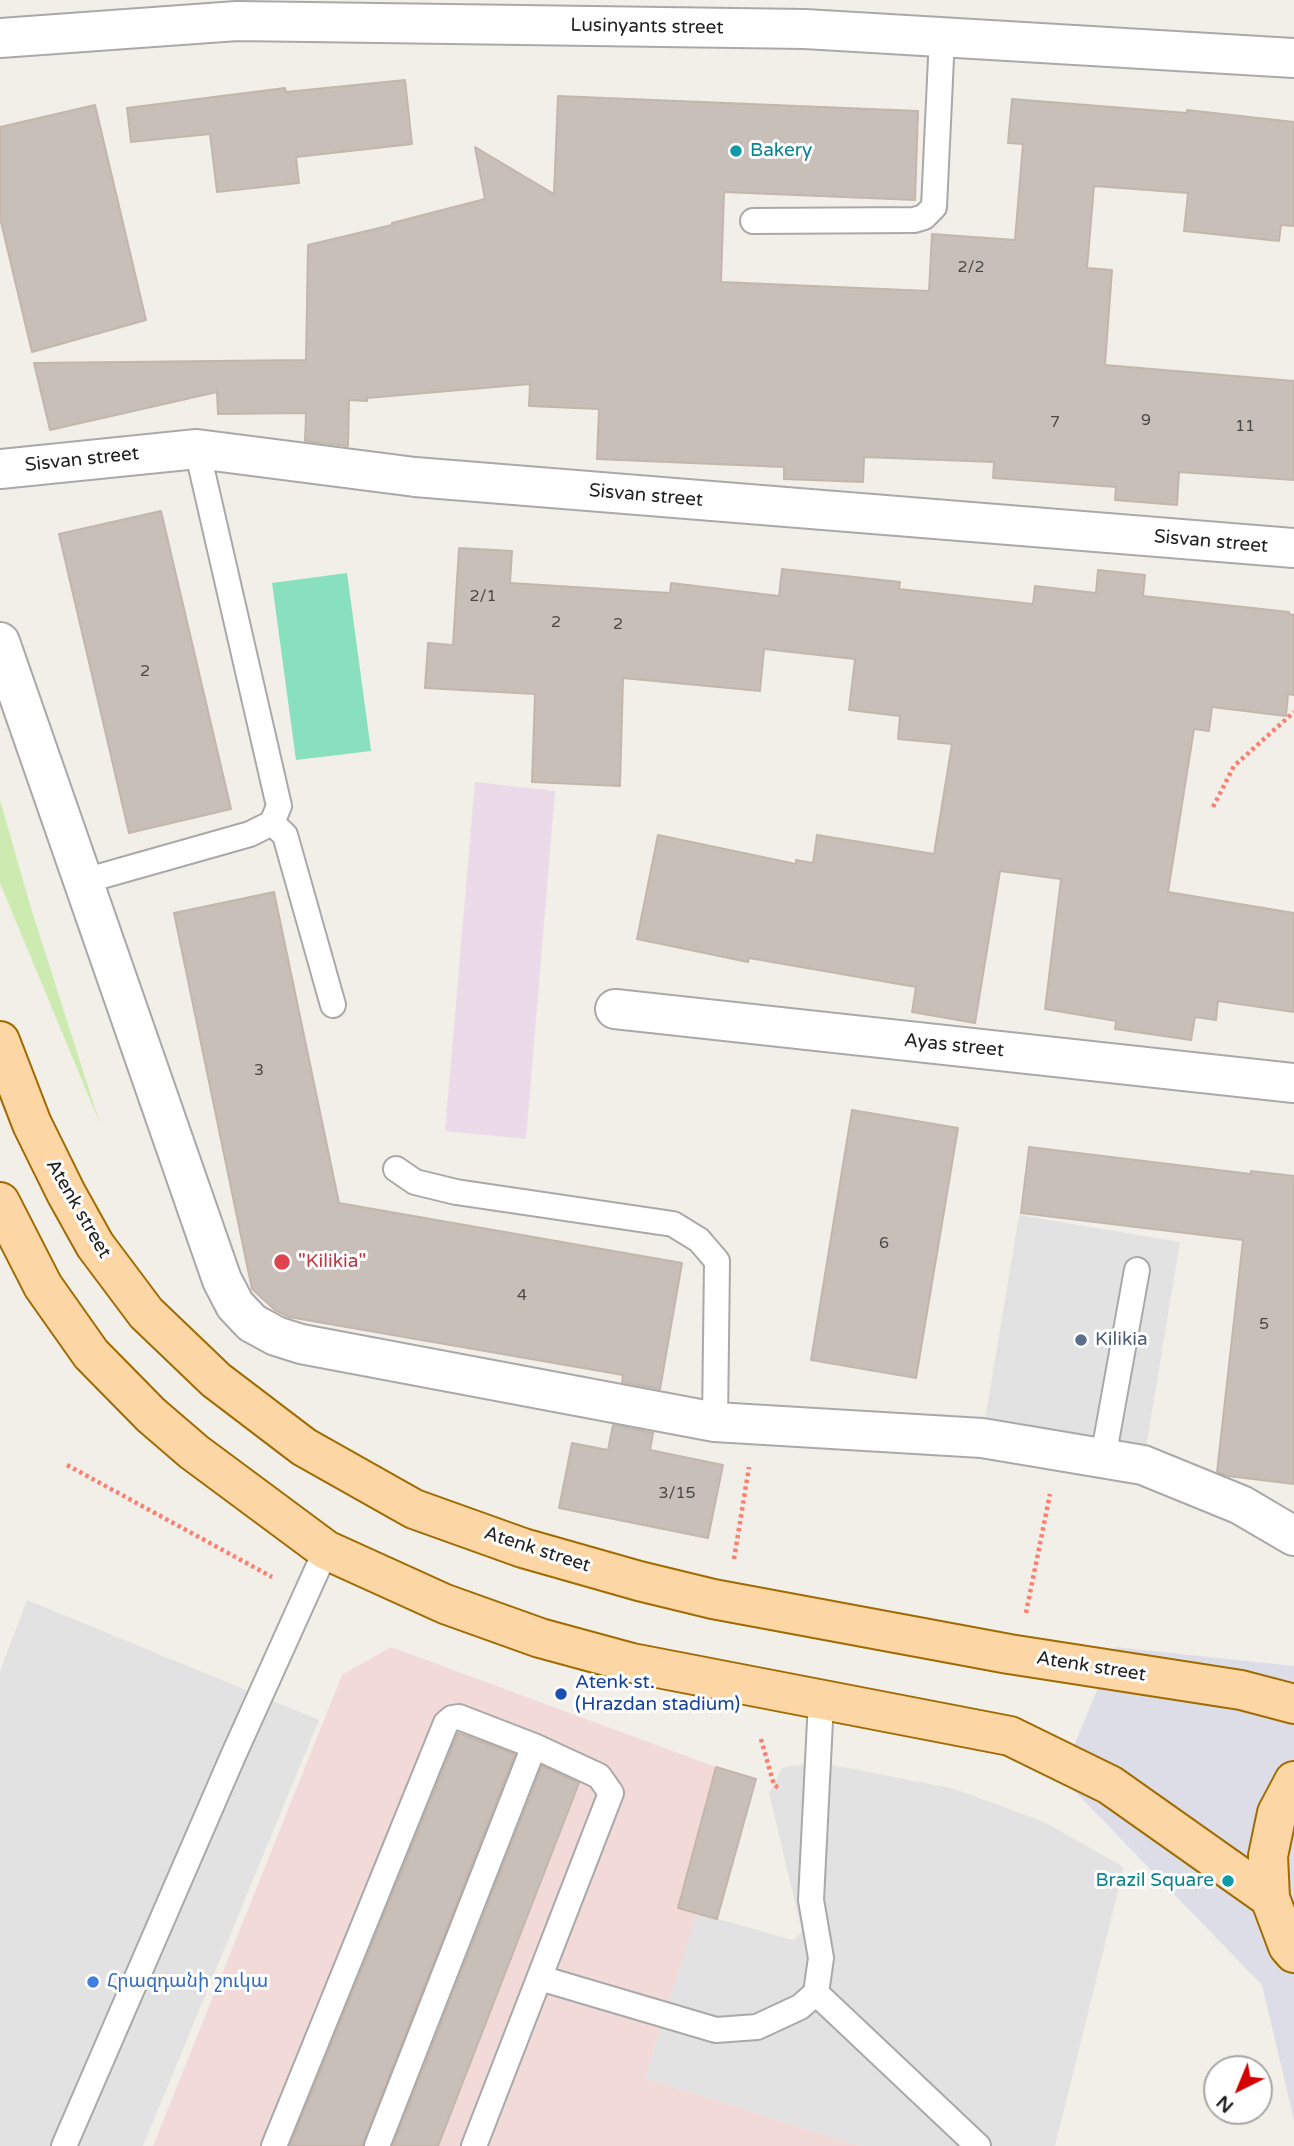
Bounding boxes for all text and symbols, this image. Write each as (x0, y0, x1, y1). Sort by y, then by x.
street label: Lusinyants street (570, 14, 724, 40)
place label: Bakery (750, 140, 812, 162)
marker: Bakery (728, 143, 744, 159)
house number: 2/2 (957, 258, 985, 278)
house number: 9 (1141, 411, 1151, 431)
house number: 7 (1050, 413, 1060, 433)
house number: 11 (1235, 417, 1255, 437)
street label: Sisvan street (24, 443, 140, 477)
street label: Sisvan street (588, 480, 704, 512)
street label: Sisvan street (1153, 526, 1269, 558)
house number: 2/1 (469, 587, 497, 607)
house number: 2 (551, 613, 561, 633)
house number: 2 (613, 615, 623, 635)
house number: 2 (140, 662, 150, 682)
street label: Ayas street (903, 1029, 1005, 1063)
house number: 3 (254, 1061, 264, 1081)
street label: Atenk street (40, 1155, 116, 1263)
house number: 6 (879, 1234, 889, 1254)
place label: "Kilikia" (298, 1251, 366, 1273)
marker: "Kilikia" (272, 1252, 292, 1272)
house number: 4 (517, 1286, 527, 1306)
house number: 5 (1259, 1315, 1269, 1335)
place label: Kilikia (1095, 1329, 1148, 1351)
marker: Kilikia (1073, 1332, 1089, 1348)
house number: 3/15 (658, 1484, 696, 1504)
street label: Atenk street (481, 1522, 593, 1578)
street label: Atenk street (1035, 1647, 1147, 1687)
place label: Atenk st. (Hrazdan stadium) (575, 1672, 740, 1716)
marker: Atenk st. (Hrazdan stadium) (553, 1686, 569, 1702)
place label: Brazil Square (1095, 1870, 1214, 1892)
marker: Brazil Square (1220, 1873, 1236, 1889)
place label: Հրազդանի շուկա (107, 1971, 268, 1993)
marker: Հրազդանի շուկա (85, 1974, 101, 1990)
north arrow (1203, 2055, 1273, 2125)
text: N (1212, 2091, 1238, 2117)

